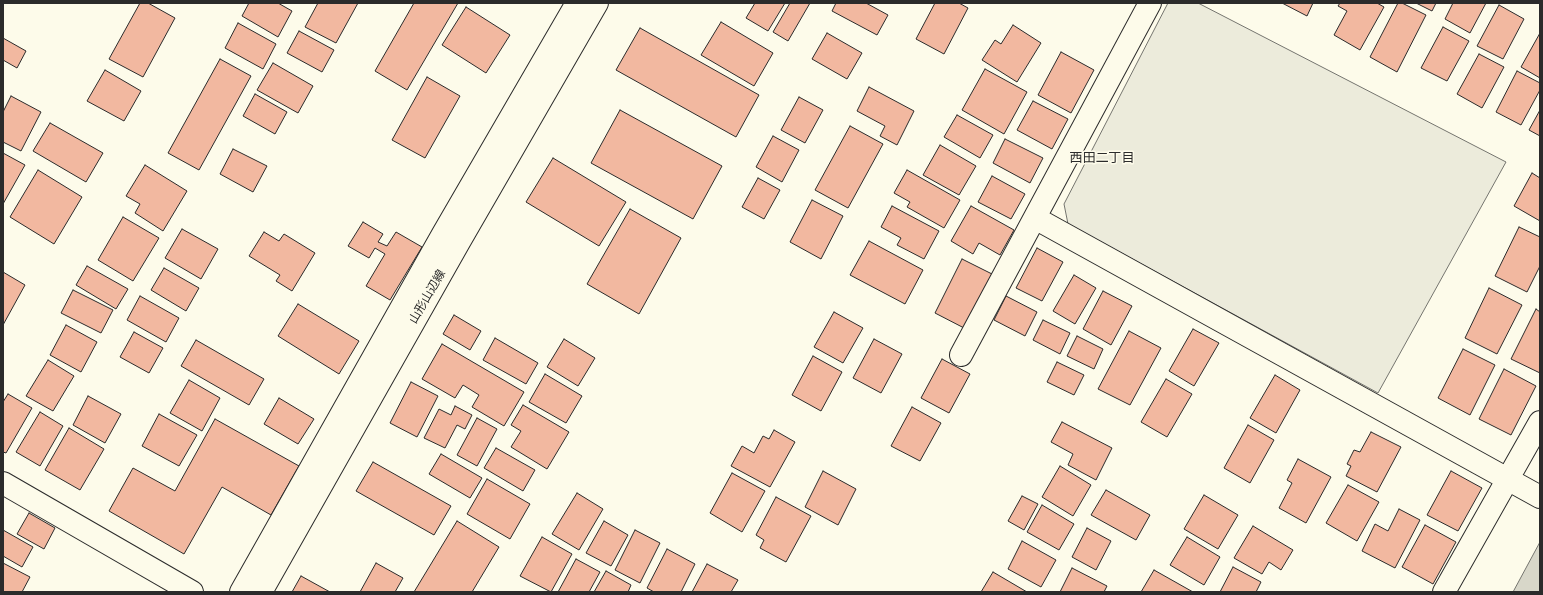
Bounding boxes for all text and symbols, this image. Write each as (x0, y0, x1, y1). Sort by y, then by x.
district label: 西田二丁目 (1070, 151, 1134, 167)
street label: 山形山辺線 (407, 267, 449, 327)

